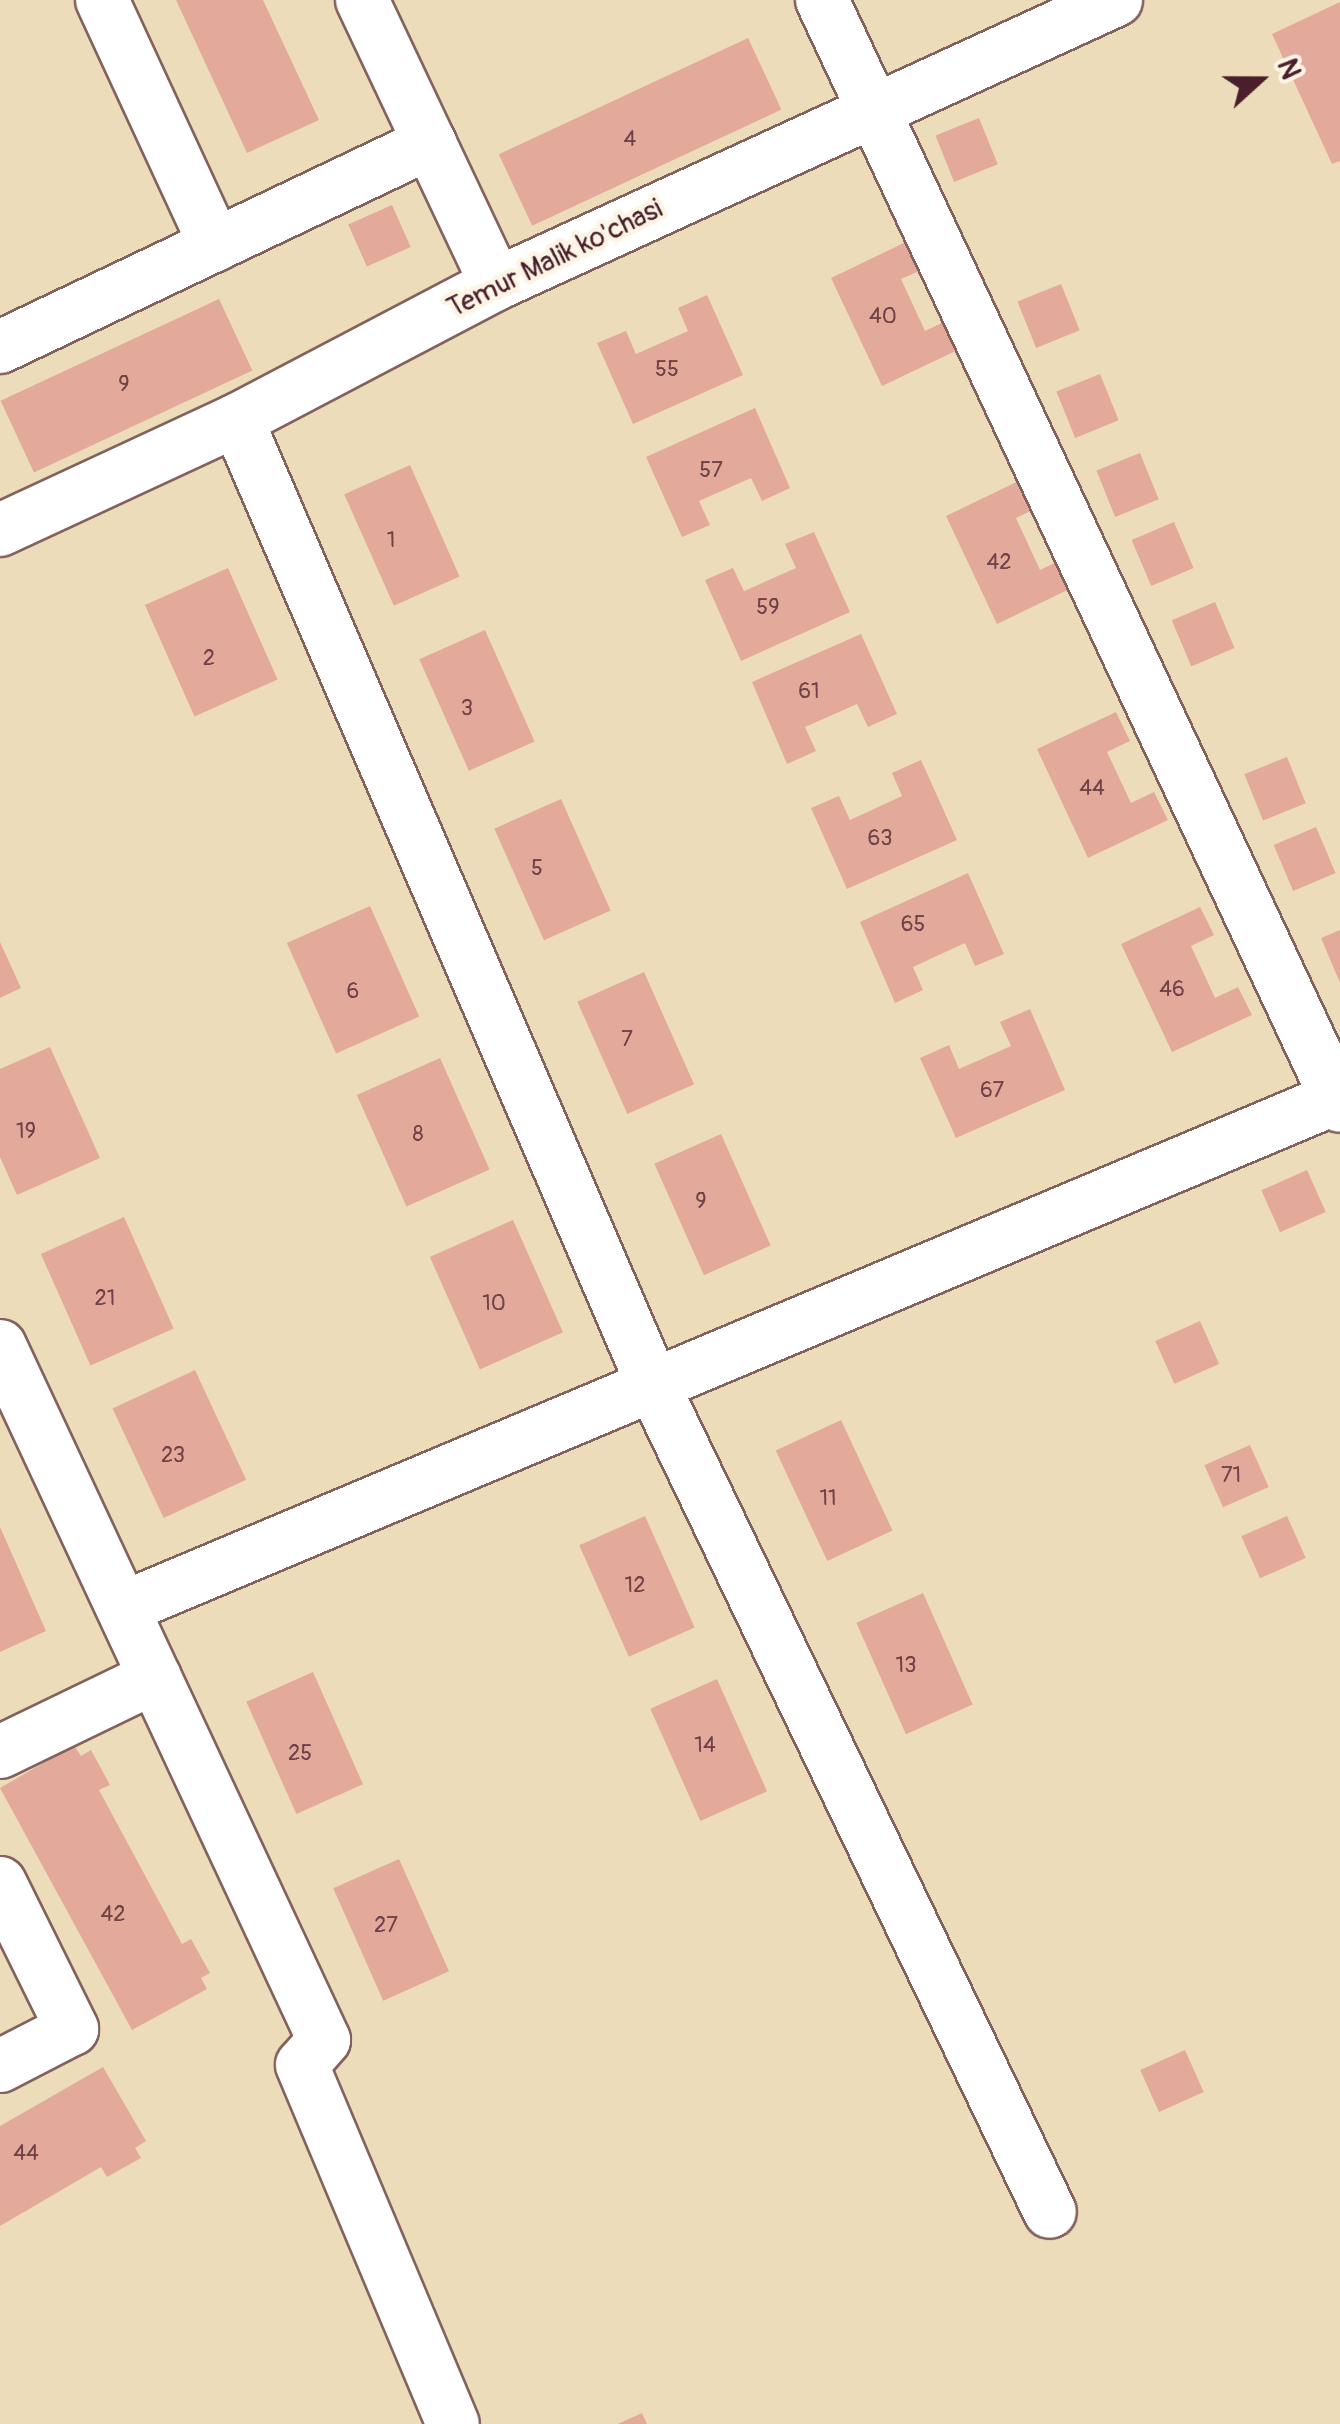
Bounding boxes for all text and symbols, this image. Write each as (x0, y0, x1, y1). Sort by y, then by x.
north arrow (1210, 30, 1310, 130)
text: N (1269, 54, 1308, 84)
house number: 4 (624, 127, 636, 153)
street label: Temur Malik ko'chasi (442, 192, 668, 326)
house number: 40 (869, 304, 897, 330)
house number: 55 (655, 357, 679, 383)
house number: 9 (118, 372, 130, 398)
house number: 57 (699, 458, 723, 484)
house number: 1 (387, 528, 395, 554)
house number: 42 (986, 550, 1012, 576)
house number: 59 (756, 595, 780, 621)
house number: 2 (203, 646, 215, 672)
house number: 61 (798, 679, 820, 705)
house number: 3 (461, 696, 473, 722)
house number: 44 (1079, 776, 1105, 802)
house number: 63 (867, 826, 893, 852)
house number: 5 (531, 856, 543, 882)
house number: 65 (901, 912, 925, 938)
house number: 46 (1159, 977, 1185, 1003)
house number: 6 (347, 979, 359, 1005)
house number: 7 (621, 1027, 633, 1053)
house number: 67 (980, 1078, 1004, 1104)
house number: 19 (16, 1119, 36, 1145)
house number: 8 (412, 1122, 424, 1148)
house number: 9 (695, 1189, 707, 1215)
house number: 21 (95, 1286, 115, 1312)
house number: 10 (482, 1291, 506, 1317)
house number: 23 (161, 1443, 185, 1469)
house number: 71 (1221, 1463, 1241, 1489)
house number: 11 (819, 1486, 837, 1512)
house number: 12 (625, 1573, 645, 1599)
house number: 13 (896, 1653, 916, 1679)
house number: 14 (694, 1733, 716, 1759)
house number: 25 (288, 1741, 312, 1767)
house number: 42 (100, 1902, 126, 1928)
house number: 27 (374, 1913, 398, 1939)
house number: 44 (13, 2141, 39, 2167)

